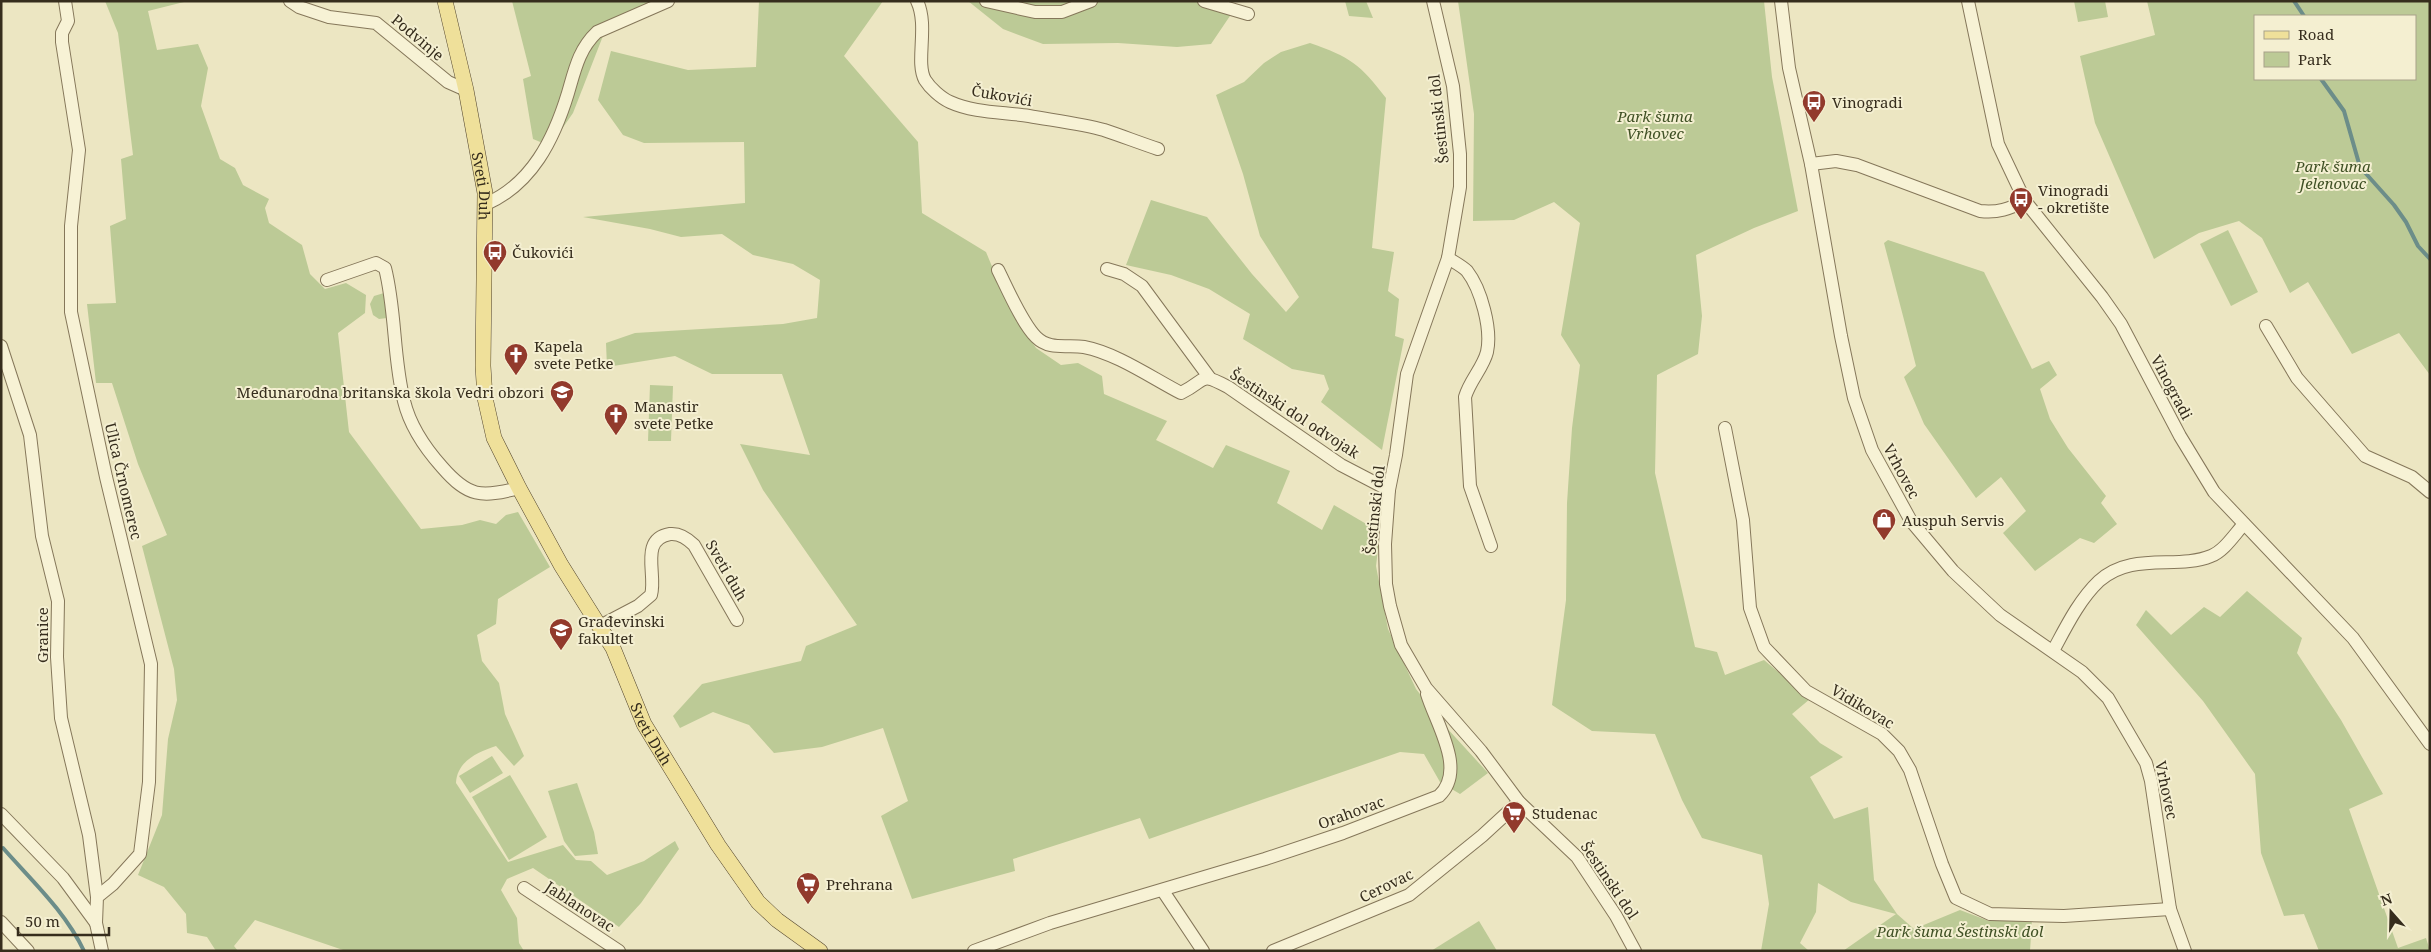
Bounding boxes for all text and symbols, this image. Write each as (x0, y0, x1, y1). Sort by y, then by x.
street label: Podvinje (388, 9, 448, 65)
legend (2254, 15, 2416, 80)
text: Road (2298, 24, 2334, 44)
text: Park (2298, 49, 2332, 69)
street label: Šestinski dol (1423, 73, 1453, 165)
street label: Čukovići (970, 80, 1034, 110)
bus stop icon: Vinogradi (1801, 89, 1827, 123)
place label: Vinogradi (1832, 92, 1903, 112)
park label: Park šuma Vrhovec (1616, 106, 1693, 143)
street label: Sveti Duh (468, 150, 495, 221)
park label: Park šuma Jelenovac (2294, 156, 2371, 193)
place label: Vinogradi - okretište (2038, 180, 2109, 217)
bus stop icon: Vinogradi - okretište (2008, 186, 2034, 220)
bus stop icon: Čukovići (482, 239, 508, 273)
place label: Čukovići (512, 242, 574, 262)
place label: Kapela svete Petke (534, 336, 614, 373)
church icon: Kapela svete Petke (503, 342, 529, 376)
street label: Vinogradi (2147, 351, 2197, 423)
street label: Šestinski dol odvojak (1227, 364, 1364, 462)
school or university icon: Međunarodna britanska škola Vedri obzori (549, 379, 575, 413)
place label: Međunarodna britanska škola Vedri obzori (237, 382, 544, 402)
place label: Manastir svete Petke (634, 396, 714, 433)
church icon: Manastir svete Petke (603, 402, 629, 436)
street label: Ulica Črnomerec (101, 421, 147, 541)
street label: Vrhovec (1879, 440, 1925, 502)
street label: Šestinski dol (1359, 464, 1389, 556)
shop icon: Auspuh Servis (1871, 507, 1897, 541)
place label: Auspuh Servis (1902, 510, 2004, 530)
street label: Sveti duh (702, 536, 753, 604)
street label: Granice (32, 607, 52, 663)
place label: Građevinski fakultet (578, 611, 665, 648)
school or university icon: Građevinski fakultet (548, 617, 574, 651)
street label: Vidikovac (1828, 679, 1898, 733)
street label: Sveti Duh (626, 700, 677, 769)
street label: Vrhovec (2151, 759, 2183, 821)
street label: Orahovac (1315, 791, 1387, 833)
supermarket icon: Studenac (1501, 800, 1527, 834)
place label: Studenac (1532, 803, 1598, 823)
street label: Šestinski dol (1577, 837, 1643, 923)
street label: Cerovac (1356, 863, 1416, 907)
supermarket icon: Prehrana (795, 871, 821, 905)
place label: Prehrana (826, 874, 893, 894)
street label: Jablanovac (541, 876, 619, 936)
north arrow (2366, 887, 2416, 937)
text: N (2378, 888, 2395, 910)
scale bar (18, 904, 109, 936)
text: 50 m (25, 911, 60, 931)
park label: Park šuma Šestinski dol (1876, 921, 2044, 941)

